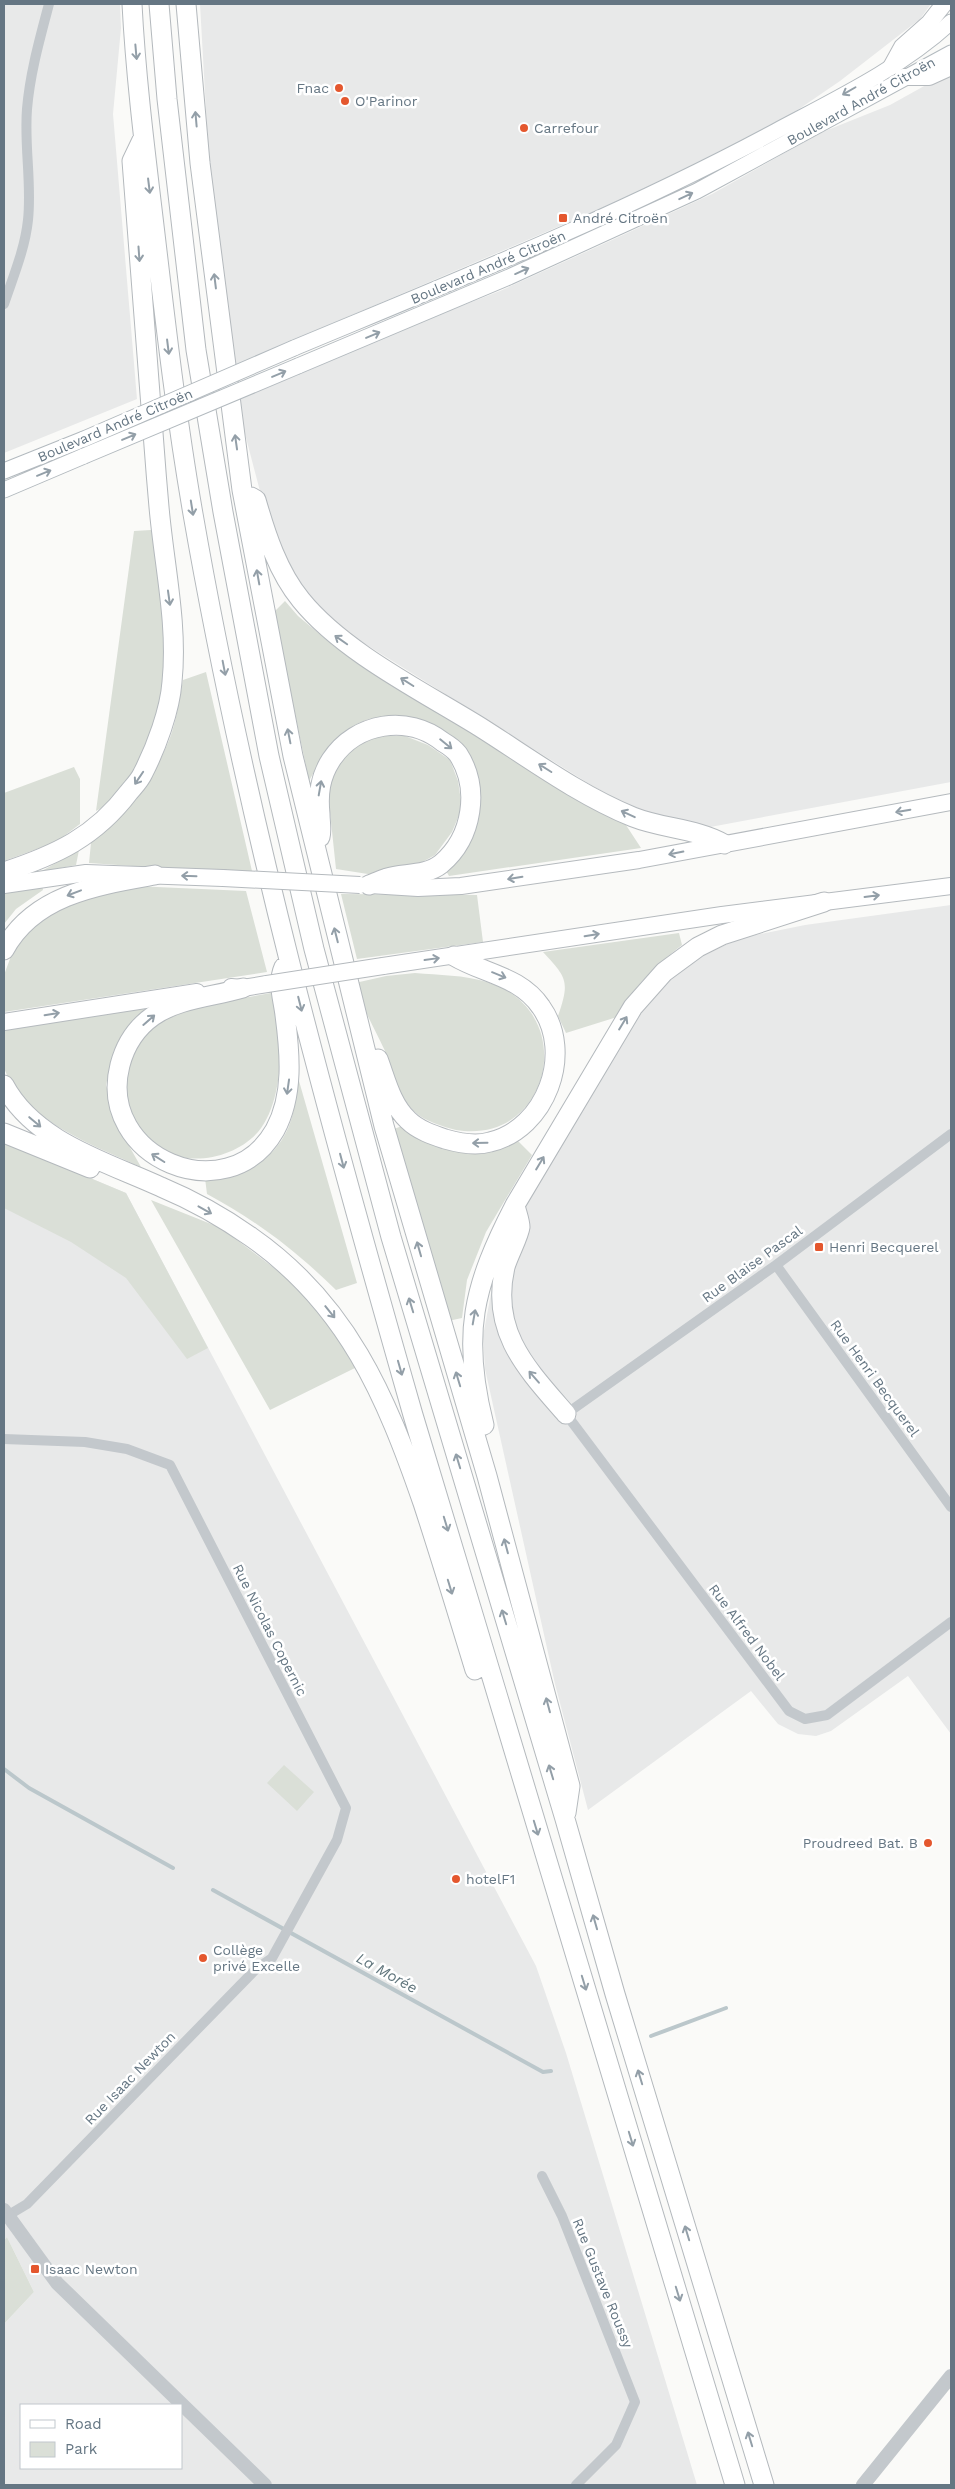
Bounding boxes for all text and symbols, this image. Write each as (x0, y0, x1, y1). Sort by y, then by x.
one-way arrow (131, 44, 141, 60)
street label: Boulevard André Citroën (784, 54, 938, 148)
place label: Fnac (297, 80, 329, 96)
marker: Fnac (333, 82, 345, 94)
one-way arrow (841, 86, 856, 96)
place label: O'Parinor (355, 93, 418, 109)
marker: O'Parinor (339, 95, 351, 107)
one-way arrow (191, 111, 201, 127)
place label: Carrefour (534, 120, 599, 136)
marker: Carrefour (518, 122, 530, 134)
one-way arrow (144, 178, 154, 194)
one-way arrow (678, 191, 693, 201)
place label: André Citroën (573, 210, 668, 226)
marker: André Citroën (557, 212, 569, 224)
street label: Boulevard André Citroën (408, 227, 568, 307)
one-way arrow (134, 245, 143, 261)
one-way arrow (514, 266, 529, 276)
one-way arrow (210, 273, 220, 289)
one-way arrow (365, 329, 380, 339)
one-way arrow (163, 339, 173, 355)
one-way arrow (271, 369, 286, 379)
street label: Boulevard André Citroën (35, 385, 195, 465)
one-way arrow (121, 432, 136, 442)
one-way arrow (231, 434, 241, 450)
one-way arrow (36, 468, 51, 477)
one-way arrow (188, 500, 198, 516)
one-way arrow (253, 569, 263, 585)
one-way arrow (164, 590, 174, 606)
one-way arrow (334, 635, 348, 645)
one-way arrow (219, 659, 229, 675)
one-way arrow (401, 676, 415, 686)
one-way arrow (284, 729, 293, 745)
one-way arrow (439, 739, 452, 750)
one-way arrow (539, 762, 553, 772)
one-way arrow (134, 771, 144, 785)
one-way arrow (316, 780, 326, 796)
one-way arrow (896, 807, 912, 817)
one-way arrow (621, 809, 636, 818)
one-way arrow (668, 848, 684, 858)
one-way arrow (182, 872, 198, 881)
one-way arrow (508, 874, 524, 884)
one-way arrow (67, 889, 82, 899)
one-way arrow (864, 891, 880, 901)
one-way arrow (331, 927, 340, 943)
one-way arrow (584, 930, 600, 940)
one-way arrow (423, 954, 439, 964)
one-way arrow (491, 971, 506, 981)
one-way arrow (296, 996, 305, 1012)
one-way arrow (44, 1009, 60, 1019)
one-way arrow (142, 1015, 155, 1026)
one-way arrow (618, 1016, 628, 1031)
one-way arrow (282, 1078, 292, 1094)
one-way arrow (29, 1116, 42, 1127)
one-way arrow (472, 1138, 488, 1147)
one-way arrow (151, 1152, 165, 1162)
one-way arrow (338, 1153, 347, 1169)
one-way arrow (536, 1157, 546, 1171)
one-way arrow (198, 1205, 213, 1215)
street label: Rue Blaise Pascal (699, 1222, 806, 1306)
place label: Henri Becquerel (829, 1239, 939, 1255)
one-way arrow (414, 1241, 424, 1257)
marker: Henri Becquerel (813, 1241, 825, 1253)
one-way arrow (406, 1298, 416, 1314)
one-way arrow (324, 1305, 335, 1318)
one-way arrow (470, 1309, 479, 1325)
street label: Rue Henri Becquerel (827, 1317, 923, 1440)
one-way arrow (395, 1360, 405, 1376)
one-way arrow (452, 1371, 462, 1387)
one-way arrow (529, 1371, 540, 1384)
one-way arrow (452, 1453, 462, 1469)
one-way arrow (441, 1516, 451, 1532)
one-way arrow (501, 1538, 510, 1554)
street label: Rue Nicolas Copernic (230, 1561, 310, 1699)
one-way arrow (446, 1579, 455, 1595)
street label: Rue Alfred Nobel (706, 1581, 789, 1684)
one-way arrow (499, 1609, 509, 1625)
one-way arrow (543, 1698, 552, 1714)
one-way arrow (546, 1765, 556, 1781)
one-way arrow (532, 1819, 542, 1835)
place label: Proudreed Bat. B (803, 1835, 918, 1851)
marker: Proudreed Bat. B (922, 1837, 934, 1849)
place label: hotelF1 (466, 1871, 515, 1887)
marker: hotelF1 (450, 1873, 462, 1885)
one-way arrow (589, 1914, 599, 1930)
place label: Collège privé Excelle (213, 1942, 300, 1974)
water label: La Morée (353, 1949, 421, 1997)
marker: Collège privé Excelle (197, 1952, 209, 1964)
one-way arrow (579, 1975, 589, 1991)
street label: Rue Isaac Newton (81, 2028, 179, 2128)
one-way arrow (635, 2070, 645, 2086)
one-way arrow (626, 2130, 636, 2146)
street label: Rue Gustave Roussy (570, 2216, 637, 2351)
one-way arrow (682, 2225, 692, 2241)
place label: Isaac Newton (45, 2261, 138, 2277)
marker: Isaac Newton (29, 2263, 41, 2275)
one-way arrow (673, 2286, 683, 2302)
legend (20, 2404, 182, 2469)
text: Road (65, 2415, 102, 2433)
one-way arrow (744, 2431, 754, 2447)
text: Park (65, 2440, 98, 2458)

